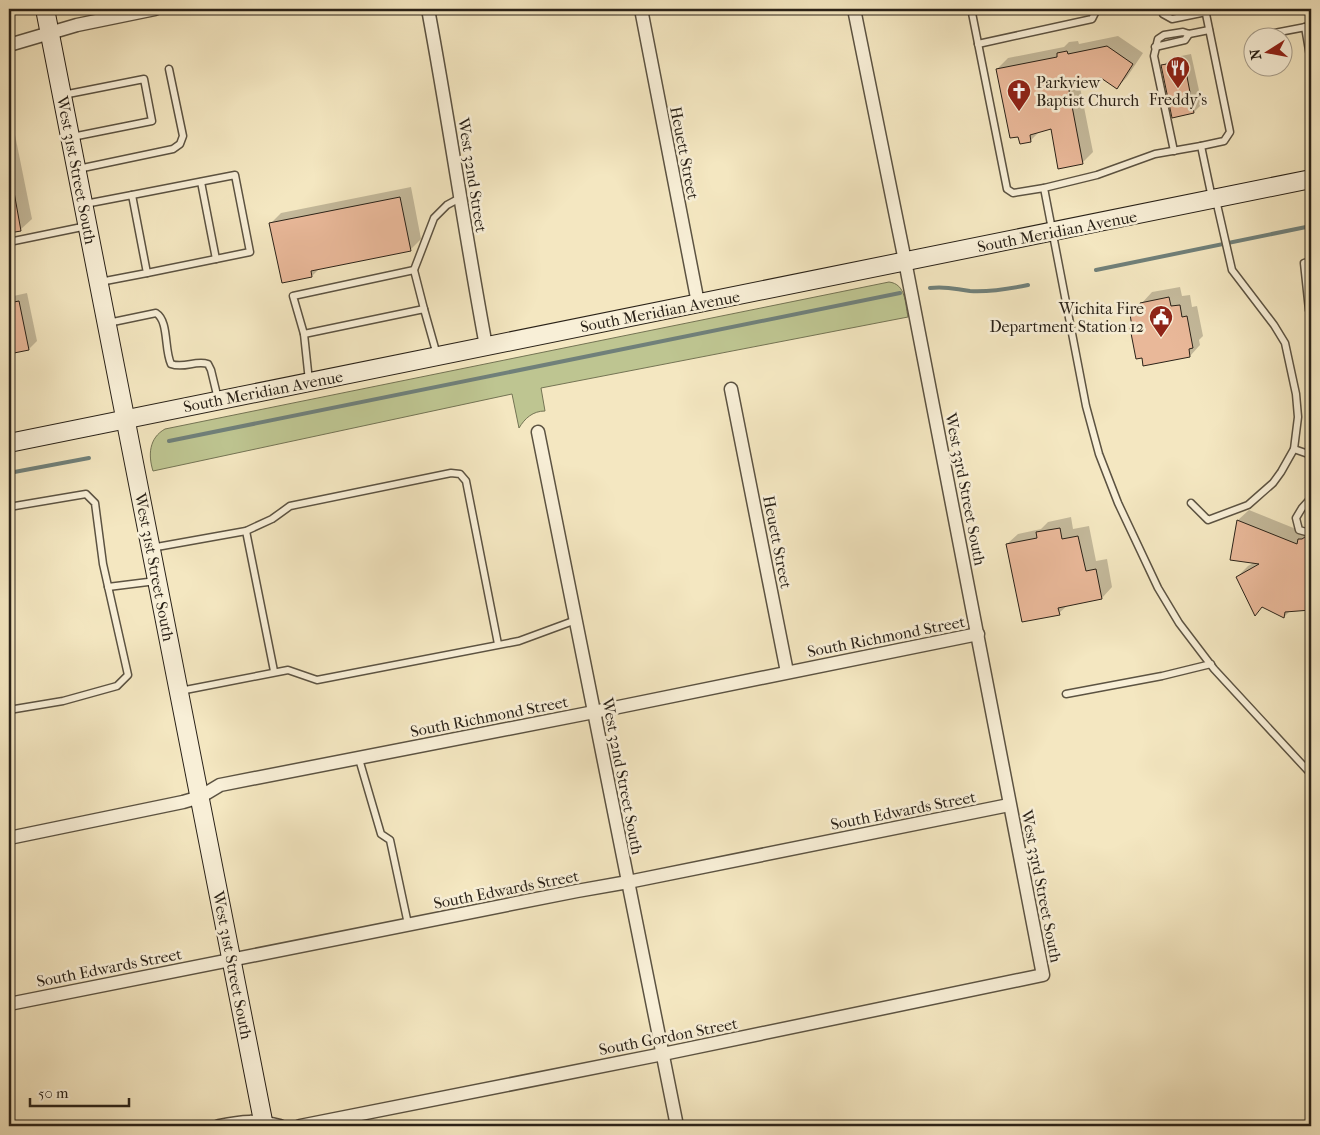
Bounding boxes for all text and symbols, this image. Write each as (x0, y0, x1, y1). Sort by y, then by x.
north arrow (1242, 28, 1292, 78)
text: N (1246, 47, 1265, 61)
restaurant icon: Freddy's (1165, 55, 1191, 89)
place label: Parkview Baptist Church (1036, 73, 1139, 110)
church icon: Parkview Baptist Church (1006, 78, 1032, 112)
place label: Freddy's (1149, 90, 1207, 109)
street label: West 31st Street South (53, 93, 100, 246)
street label: Heuett Street (666, 105, 703, 201)
street label: West 32nd Street (454, 115, 491, 234)
street label: South Meridian Avenue (976, 207, 1139, 256)
street label: South Meridian Avenue (579, 287, 742, 336)
place label: Wichita Fire Department Station 12 (989, 299, 1144, 336)
public building icon: Wichita Fire Department Station 12 (1148, 304, 1174, 338)
street label: South Meridian Avenue (182, 367, 345, 416)
street label: West 33rd Street South (941, 410, 990, 567)
street label: West 31st Street South (131, 490, 178, 643)
street label: Heuett Street (759, 494, 796, 590)
street label: South Richmond Street (806, 612, 967, 661)
street label: South Richmond Street (409, 692, 570, 741)
street label: West 32nd Street South (598, 695, 647, 856)
street label: South Edwards Street (829, 787, 978, 834)
street label: West 33rd Street South (1017, 807, 1066, 964)
street label: South Edwards Street (432, 866, 581, 913)
street label: West 31st Street South (209, 888, 256, 1041)
street label: South Edwards Street (35, 944, 184, 991)
street label: South Gordon Street (597, 1014, 739, 1059)
scale bar (30, 1075, 129, 1107)
text: 50 m (38, 1084, 69, 1102)

